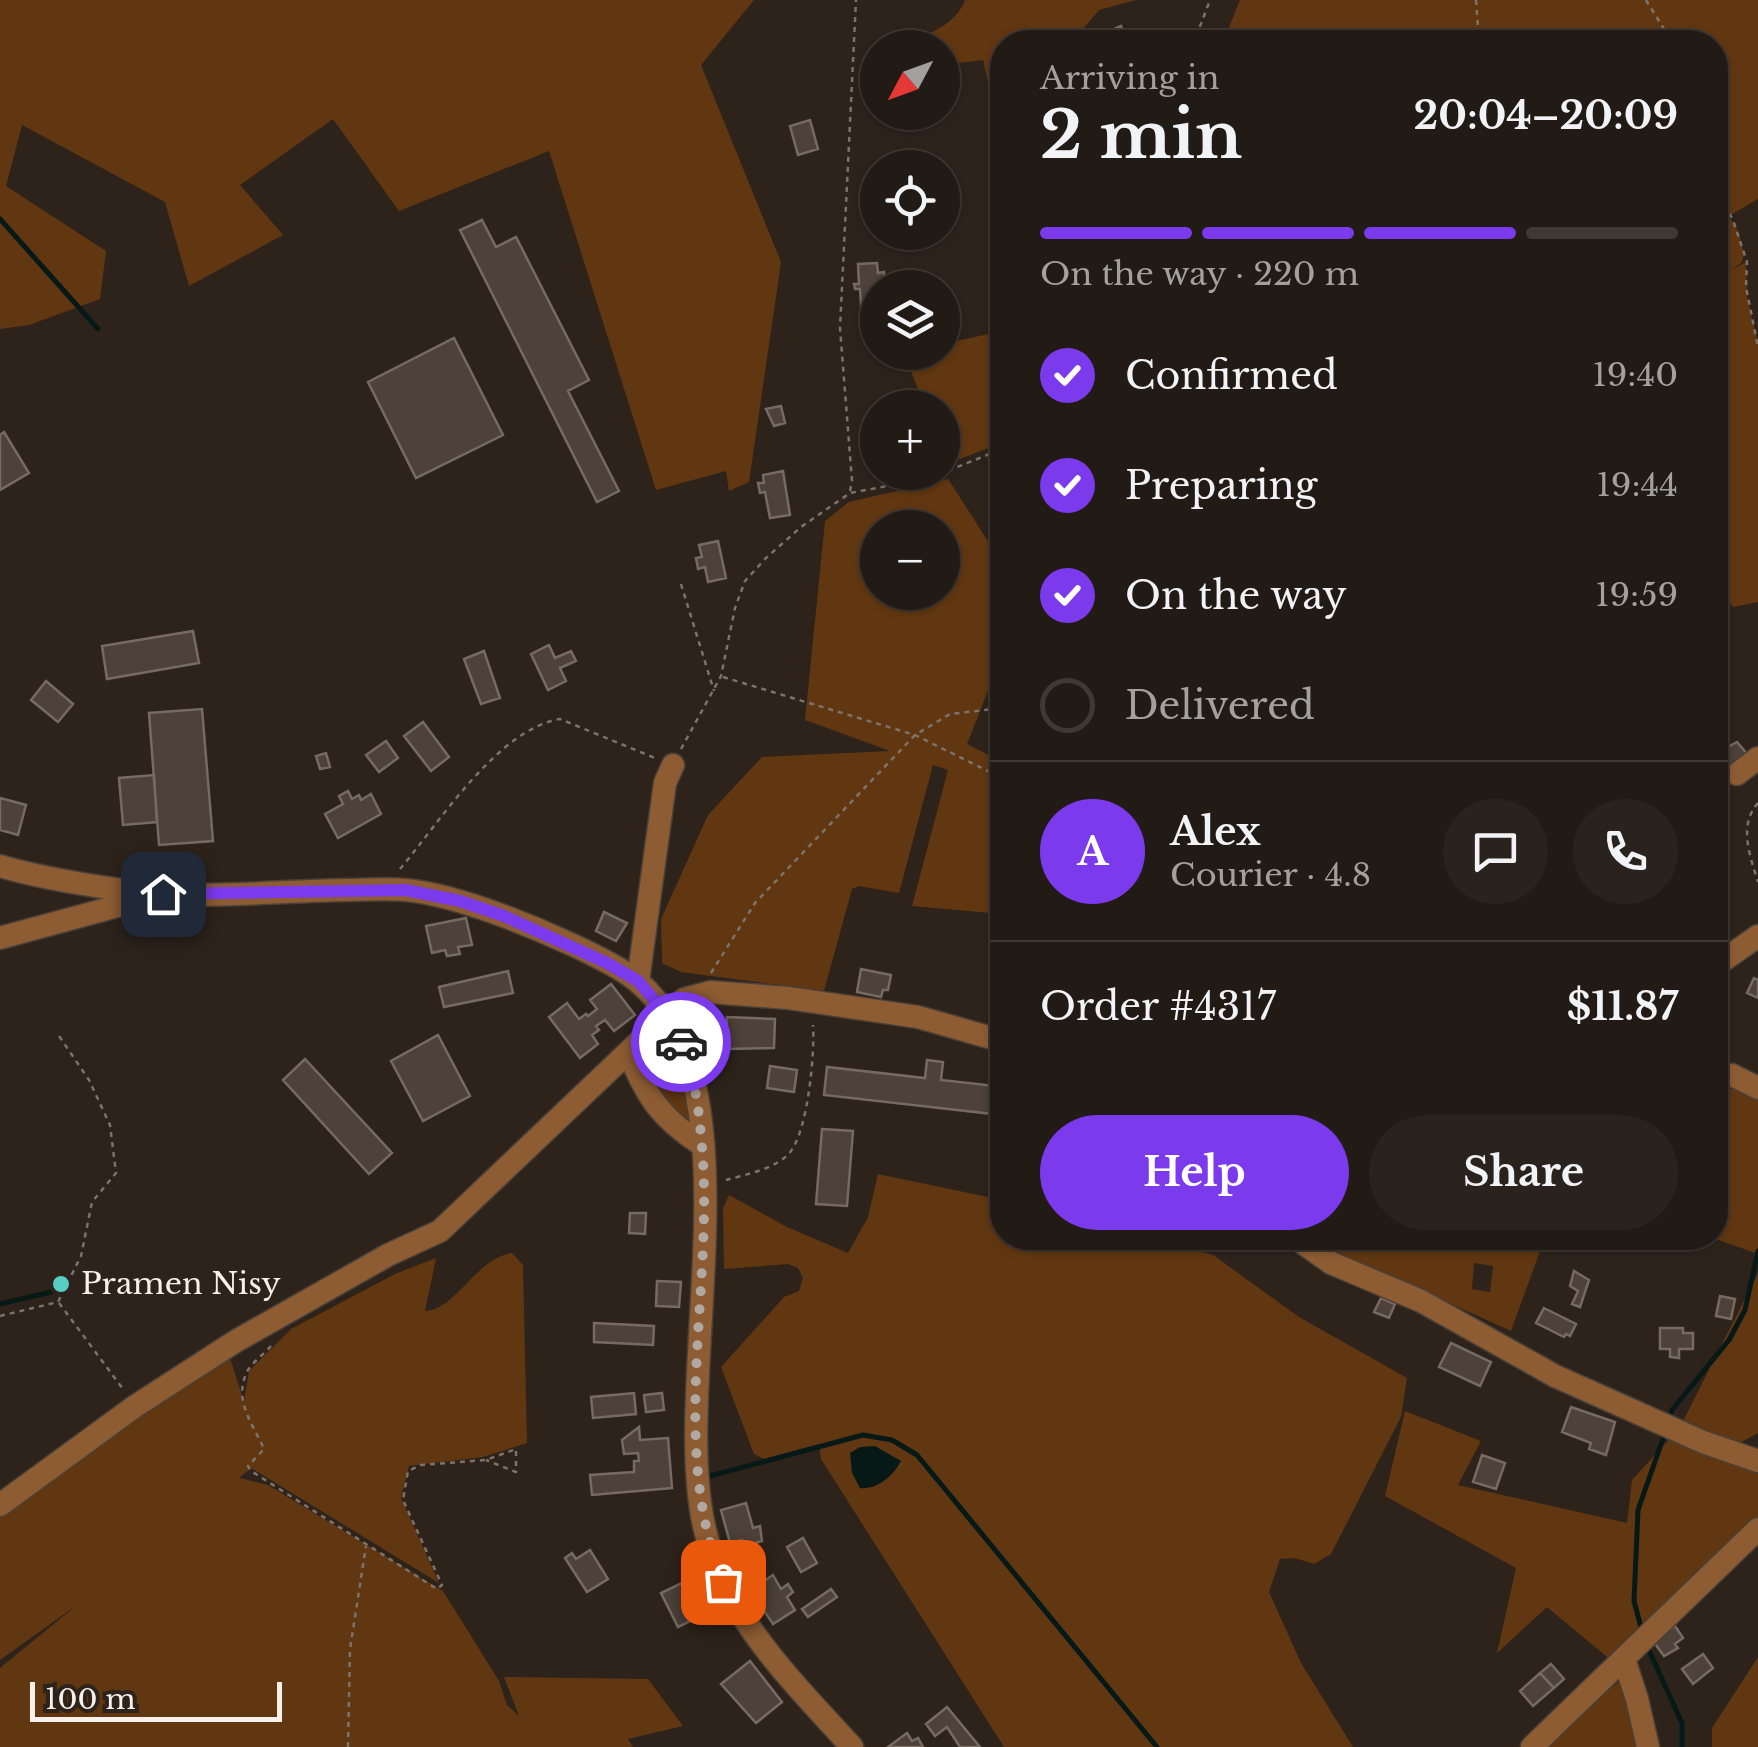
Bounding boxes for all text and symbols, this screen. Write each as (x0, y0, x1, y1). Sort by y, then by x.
north arrow (860, 30, 960, 130)
map controls (860, 30, 960, 610)
text: Arriving in (1040, 58, 1219, 98)
text: 20:04–20:09 (1414, 92, 1678, 139)
text: 2 min (1040, 95, 1242, 176)
button: locate (860, 150, 960, 250)
text: On the way · 220 m (1040, 254, 1359, 294)
button: layers (860, 270, 960, 370)
icon: check (1040, 348, 1095, 403)
text: Confirmed (1125, 352, 1338, 399)
text: 19:40 (1592, 355, 1678, 395)
button: + (860, 390, 960, 490)
icon: check (1040, 458, 1095, 513)
text: Preparing (1125, 462, 1317, 509)
text: 19:44 (1597, 465, 1678, 505)
button: − (860, 510, 960, 610)
icon: check (1040, 568, 1095, 623)
text: On the way (1125, 572, 1347, 619)
text: 19:59 (1595, 575, 1678, 615)
text: Delivered (1125, 682, 1315, 729)
button: chat (1443, 799, 1548, 904)
button: phone (1573, 799, 1678, 904)
text: Alex (1170, 808, 1261, 855)
text: A (1077, 828, 1108, 875)
pin (121, 852, 206, 937)
text: Courier · 4.8 (1170, 855, 1371, 895)
icon: home (136, 867, 191, 922)
text: Order #4317 (1040, 983, 1276, 1030)
text: $11.87 (1567, 983, 1678, 1030)
courier (631, 992, 731, 1092)
icon: car (654, 1015, 709, 1070)
button: Help (1040, 1115, 1349, 1230)
button: Share (1369, 1115, 1678, 1230)
place label: Pramen Nisy (81, 1265, 281, 1302)
marker: Pramen Nisy (50, 1273, 72, 1295)
pin (681, 1540, 766, 1625)
icon: bag (696, 1555, 751, 1610)
scale bar (30, 1677, 282, 1722)
text: 100 m (45, 1682, 136, 1717)

